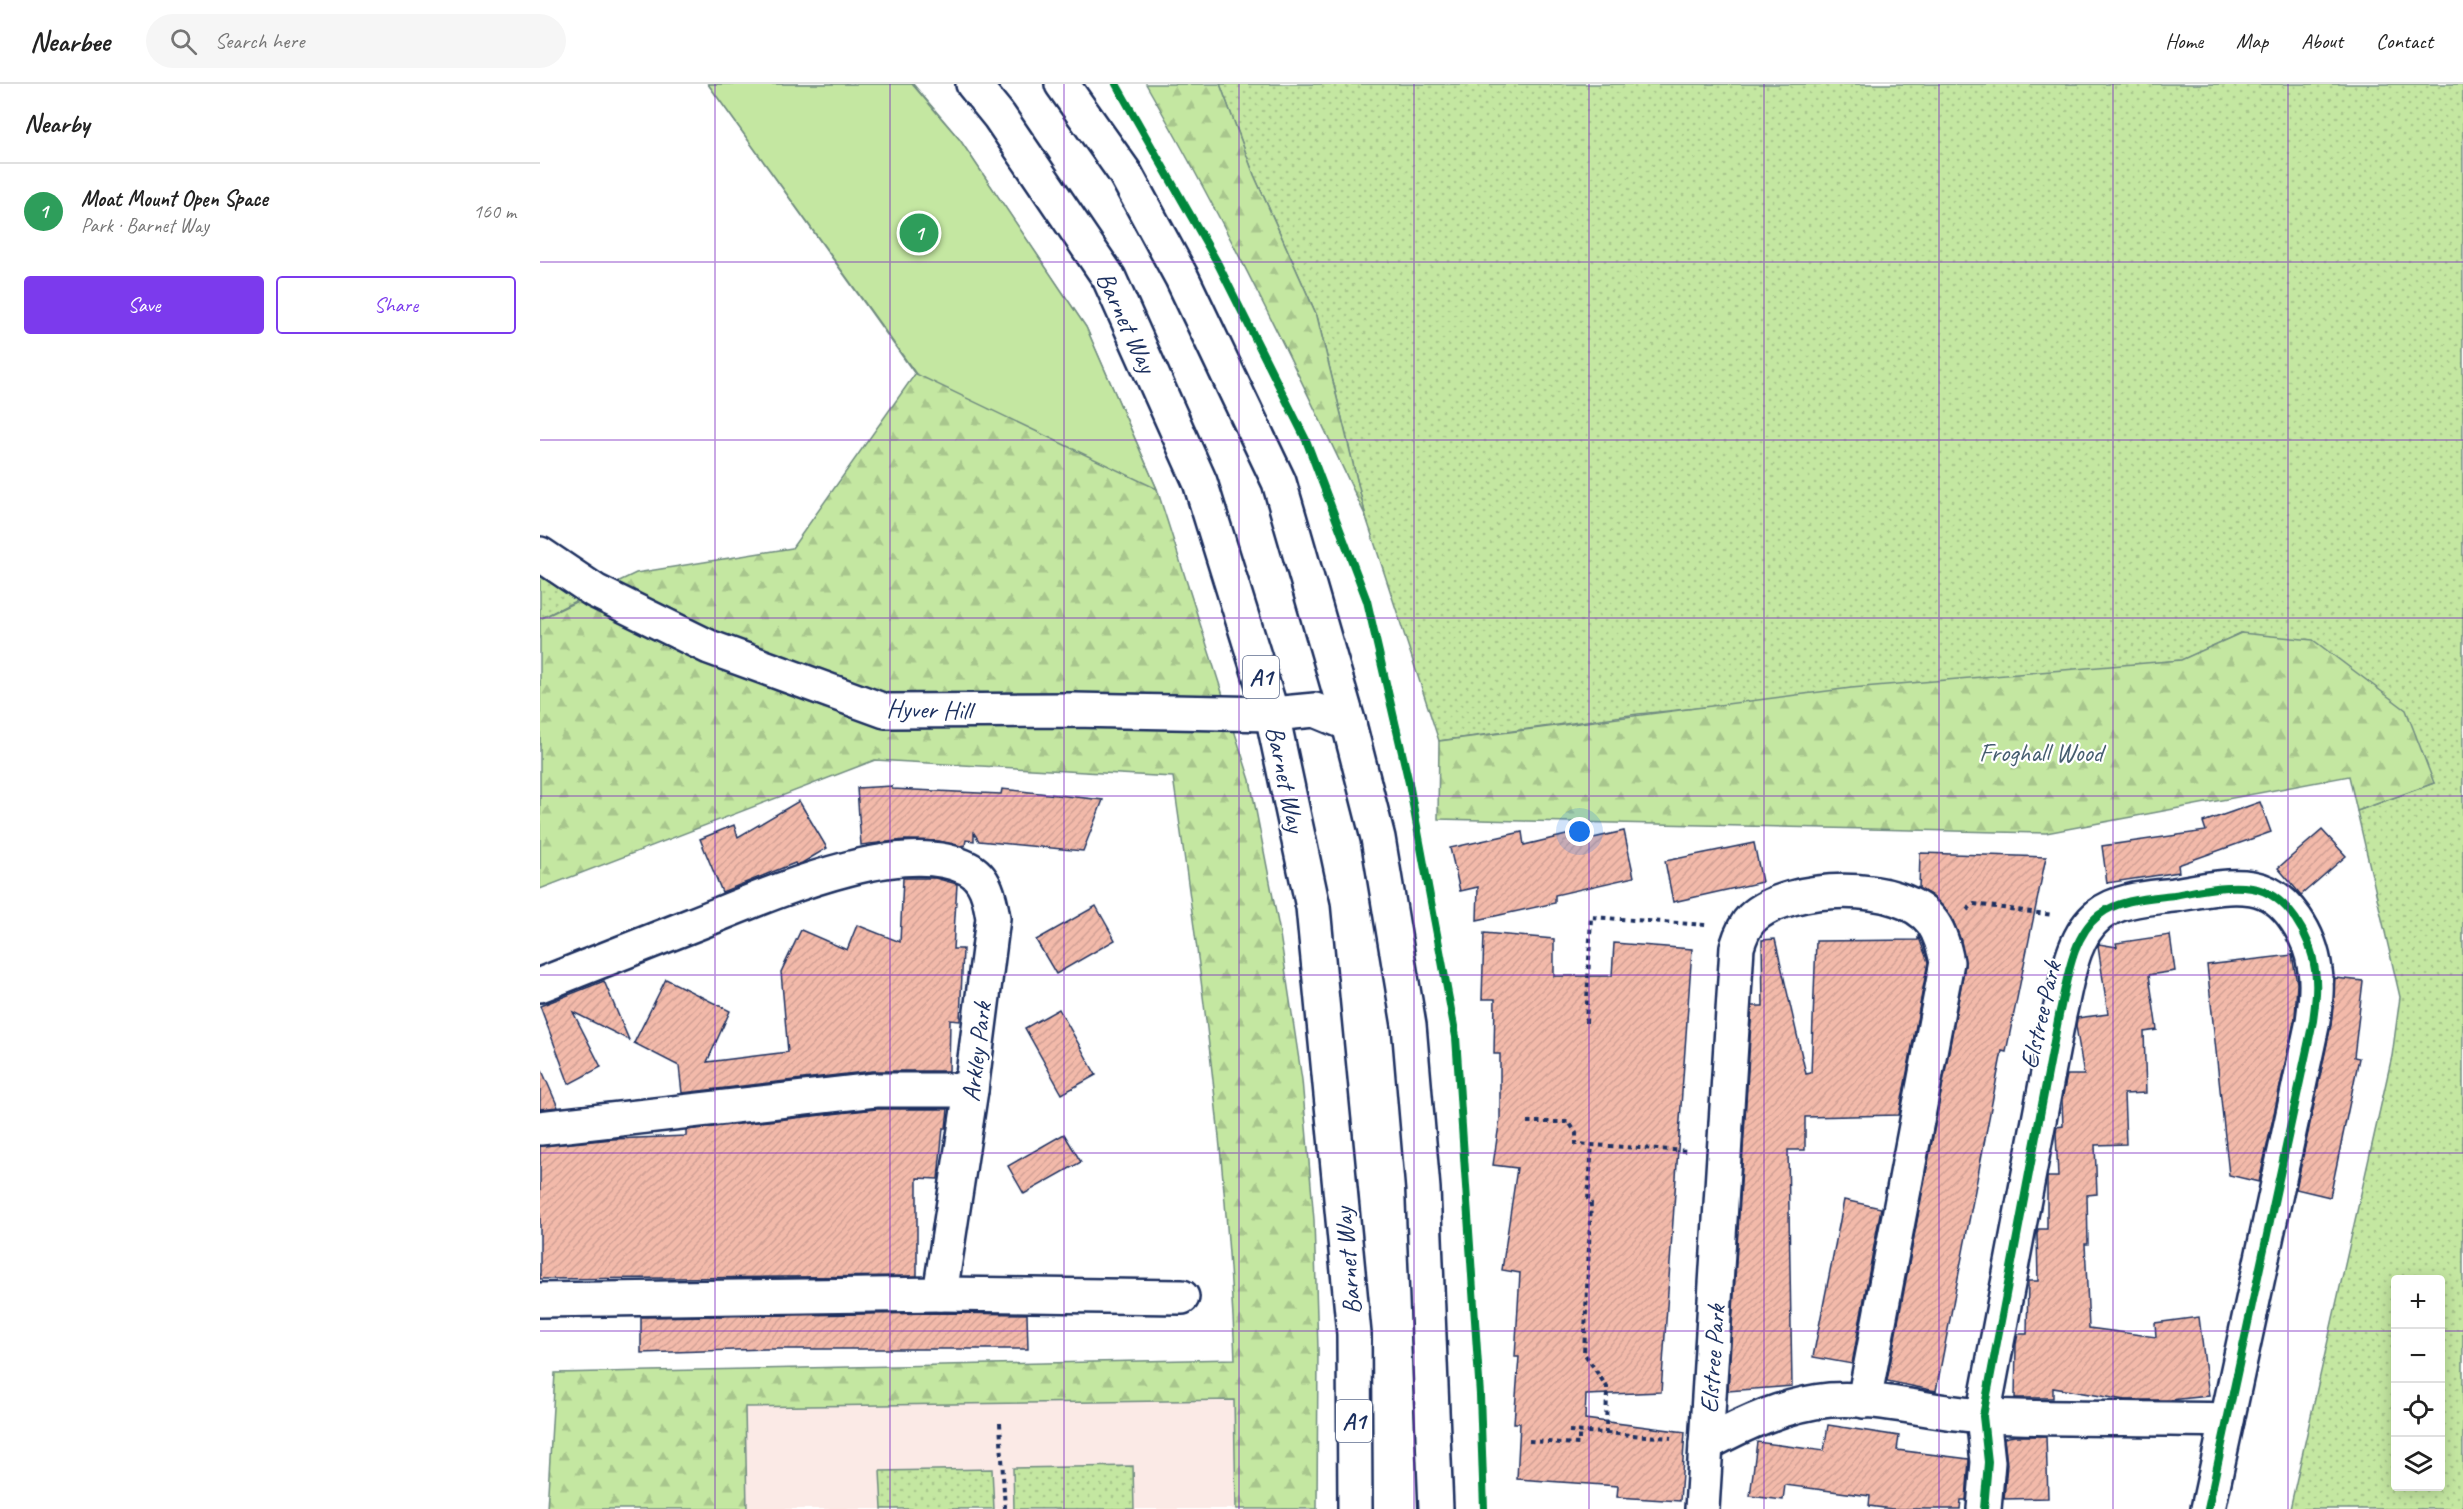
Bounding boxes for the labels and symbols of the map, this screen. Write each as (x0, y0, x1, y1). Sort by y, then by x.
pin: 1 (900, 210, 938, 256)
street label: Barnet Way (1089, 267, 1165, 380)
road number: A1 (1243, 656, 1279, 698)
street label: Hyver Hill (886, 692, 977, 728)
street label: Barnet Way (1258, 723, 1313, 837)
park label: Froghall Wood (1979, 736, 2107, 769)
your location (1565, 817, 1594, 846)
street label: Elstree Park (2012, 956, 2069, 1072)
street label: Arkley Park (954, 998, 999, 1104)
street label: Barnet Way (1326, 1204, 1369, 1316)
street label: Elstree Park (1692, 1301, 1733, 1414)
road number: A1 (1336, 1400, 1372, 1442)

